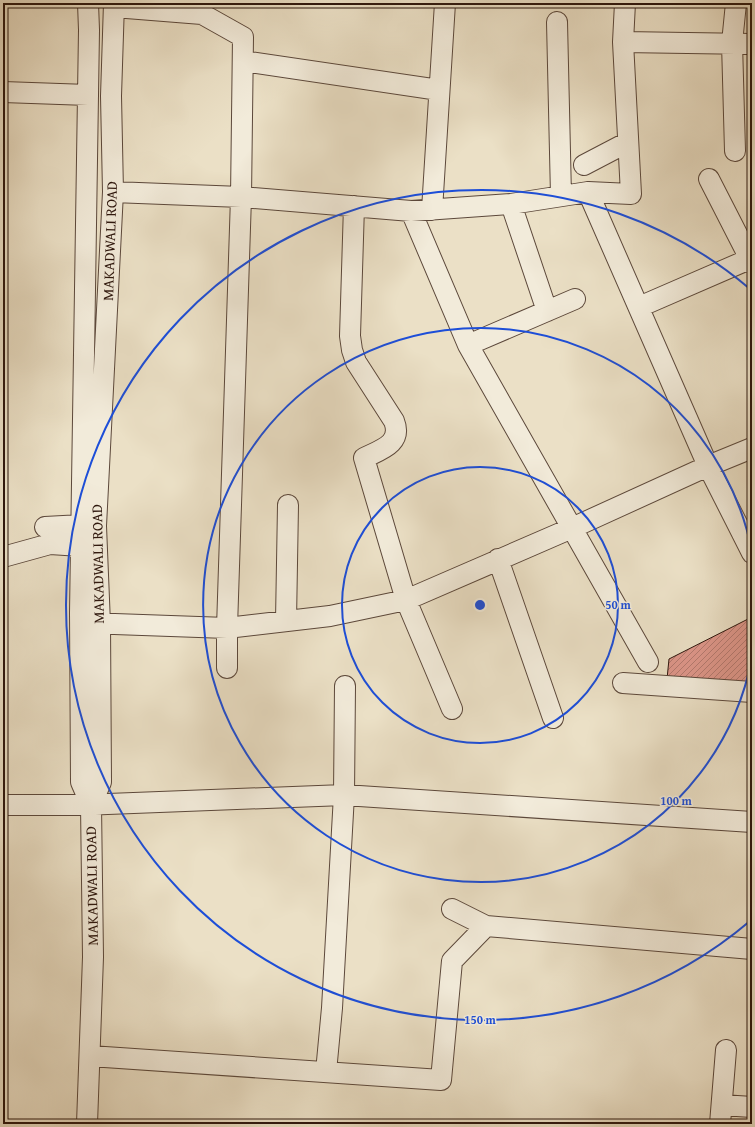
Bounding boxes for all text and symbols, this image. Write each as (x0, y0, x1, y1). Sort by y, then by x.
street label: MAKADWALI ROAD (97, 181, 122, 301)
street label: MAKADWALI ROAD (86, 504, 109, 624)
text: 50 m (605, 596, 631, 613)
centre of rings (473, 598, 487, 612)
text: 100 m (660, 792, 693, 809)
street label: MAKADWALI ROAD (80, 826, 103, 946)
text: 150 m (464, 1011, 497, 1028)

